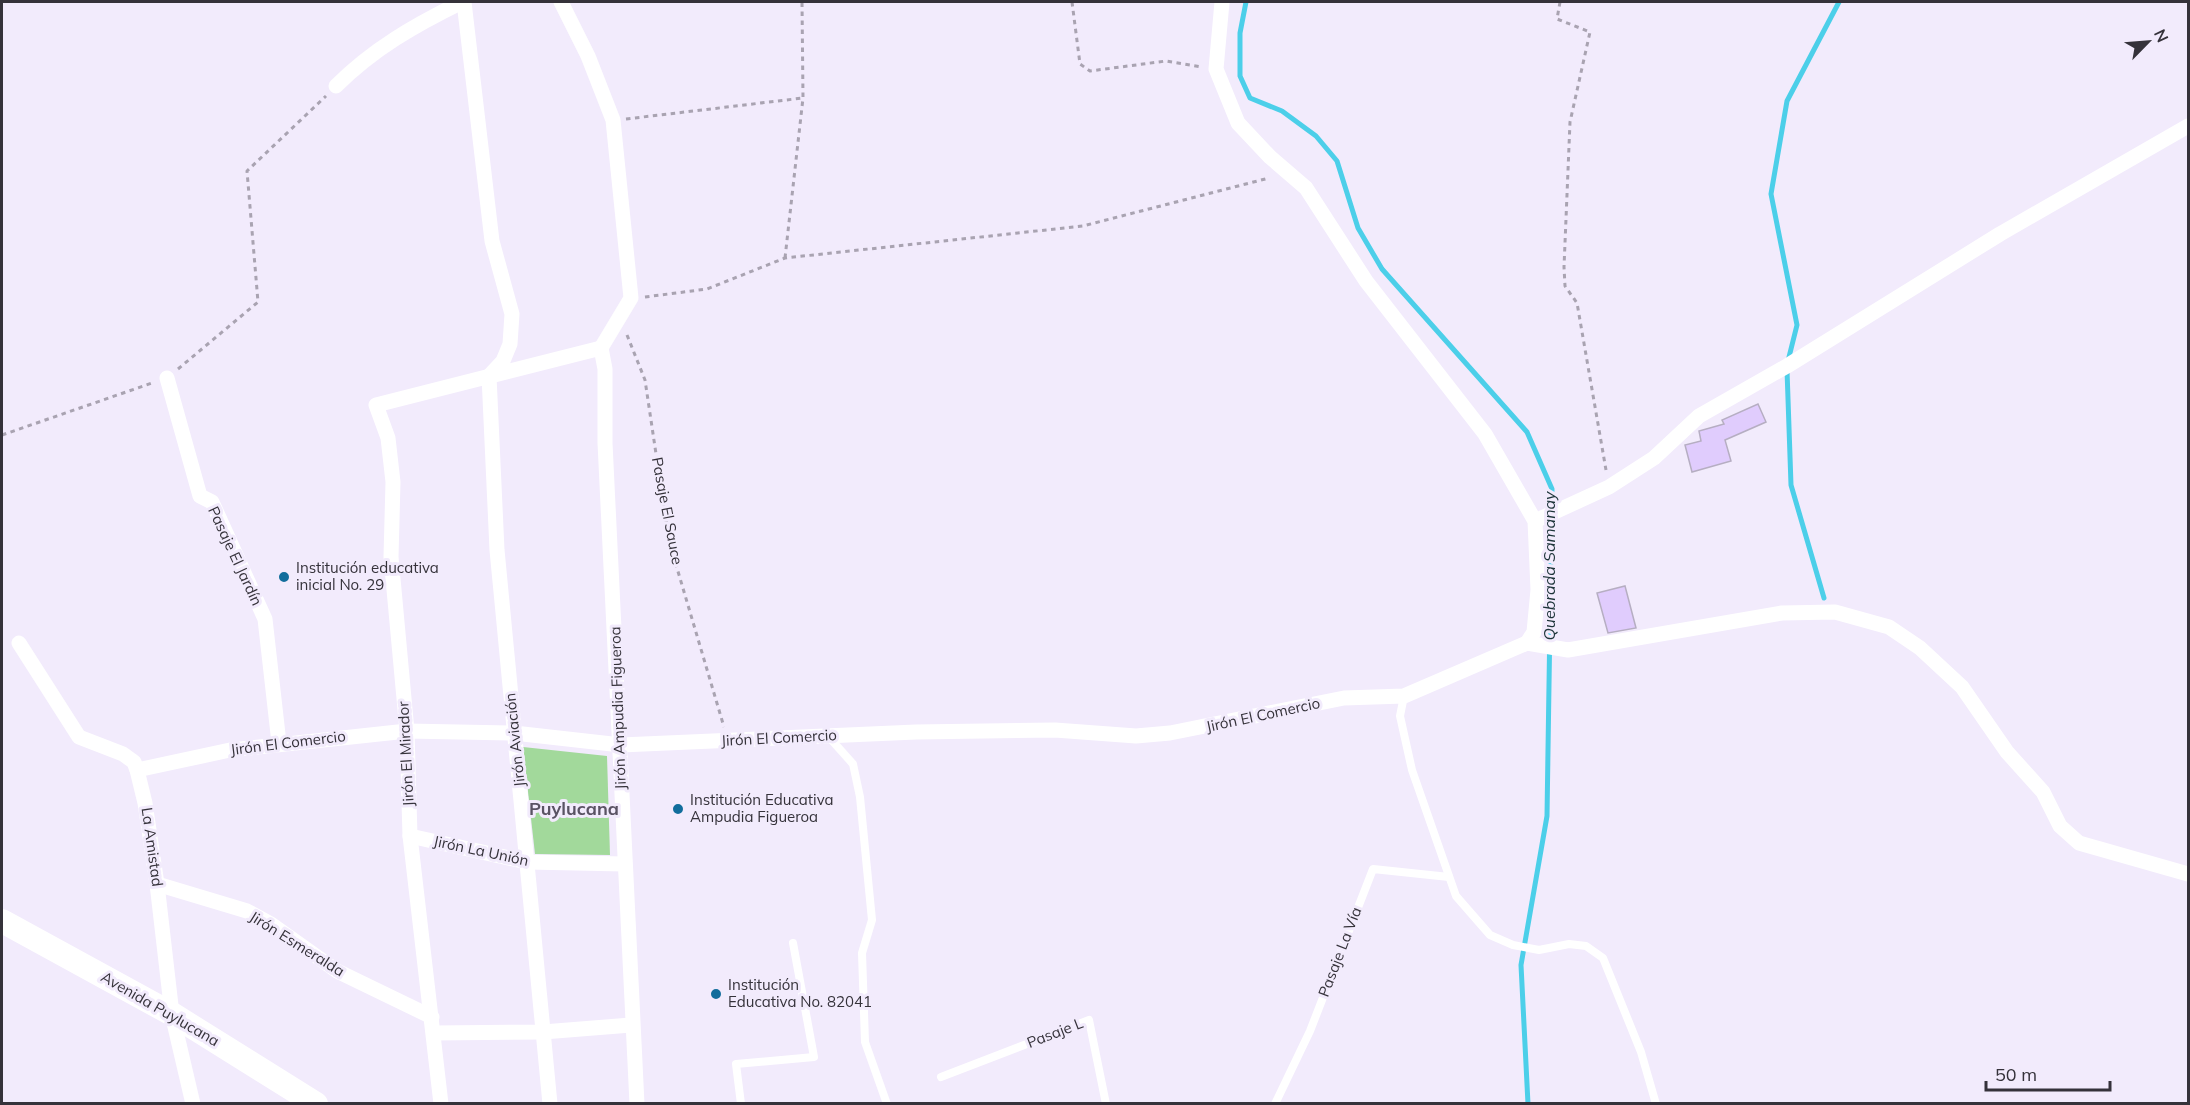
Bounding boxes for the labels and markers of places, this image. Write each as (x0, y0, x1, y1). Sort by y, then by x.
place label: Institución educativa inicial No. 29 (296, 558, 439, 594)
marker: Institución educativa inicial No. 29 (277, 570, 291, 584)
place label: Institución Educativa Ampudia Figueroa (690, 790, 833, 826)
marker: Institución Educativa Ampudia Figueroa (671, 802, 685, 816)
place label: Institución Educativa No. 82041 (728, 975, 872, 1011)
marker: Institución Educativa No. 82041 (709, 987, 723, 1001)

